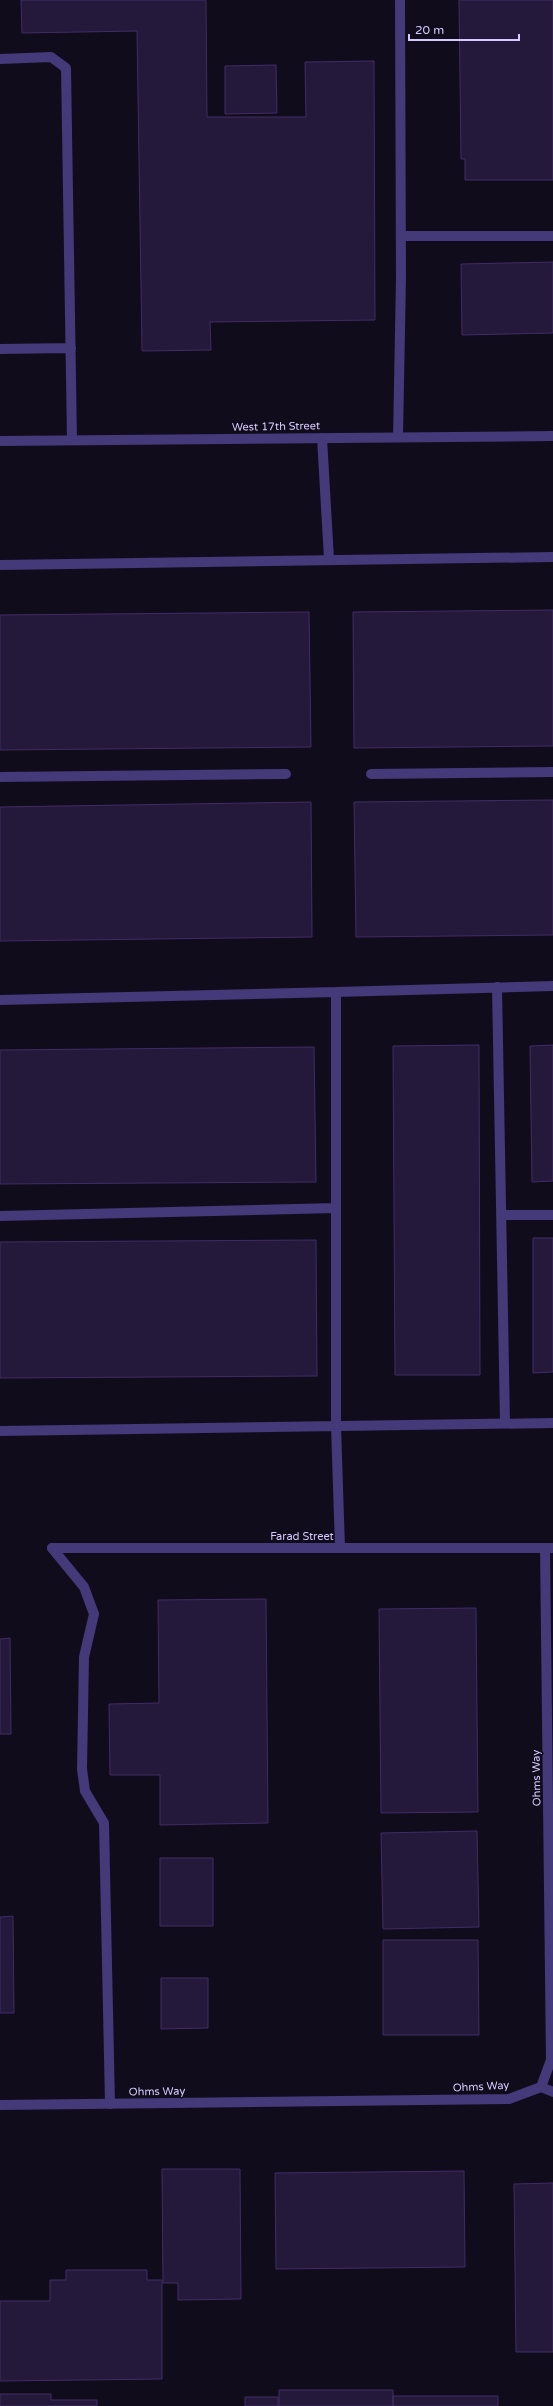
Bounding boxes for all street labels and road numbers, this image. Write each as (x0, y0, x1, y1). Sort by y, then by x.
street label: West 17th Street (232, 419, 320, 434)
street label: Farad Street (270, 1530, 334, 1543)
street label: Ohms Way (530, 1750, 543, 1806)
street label: Ohms Way (452, 2079, 510, 2094)
street label: Ohms Way (129, 2085, 185, 2098)

